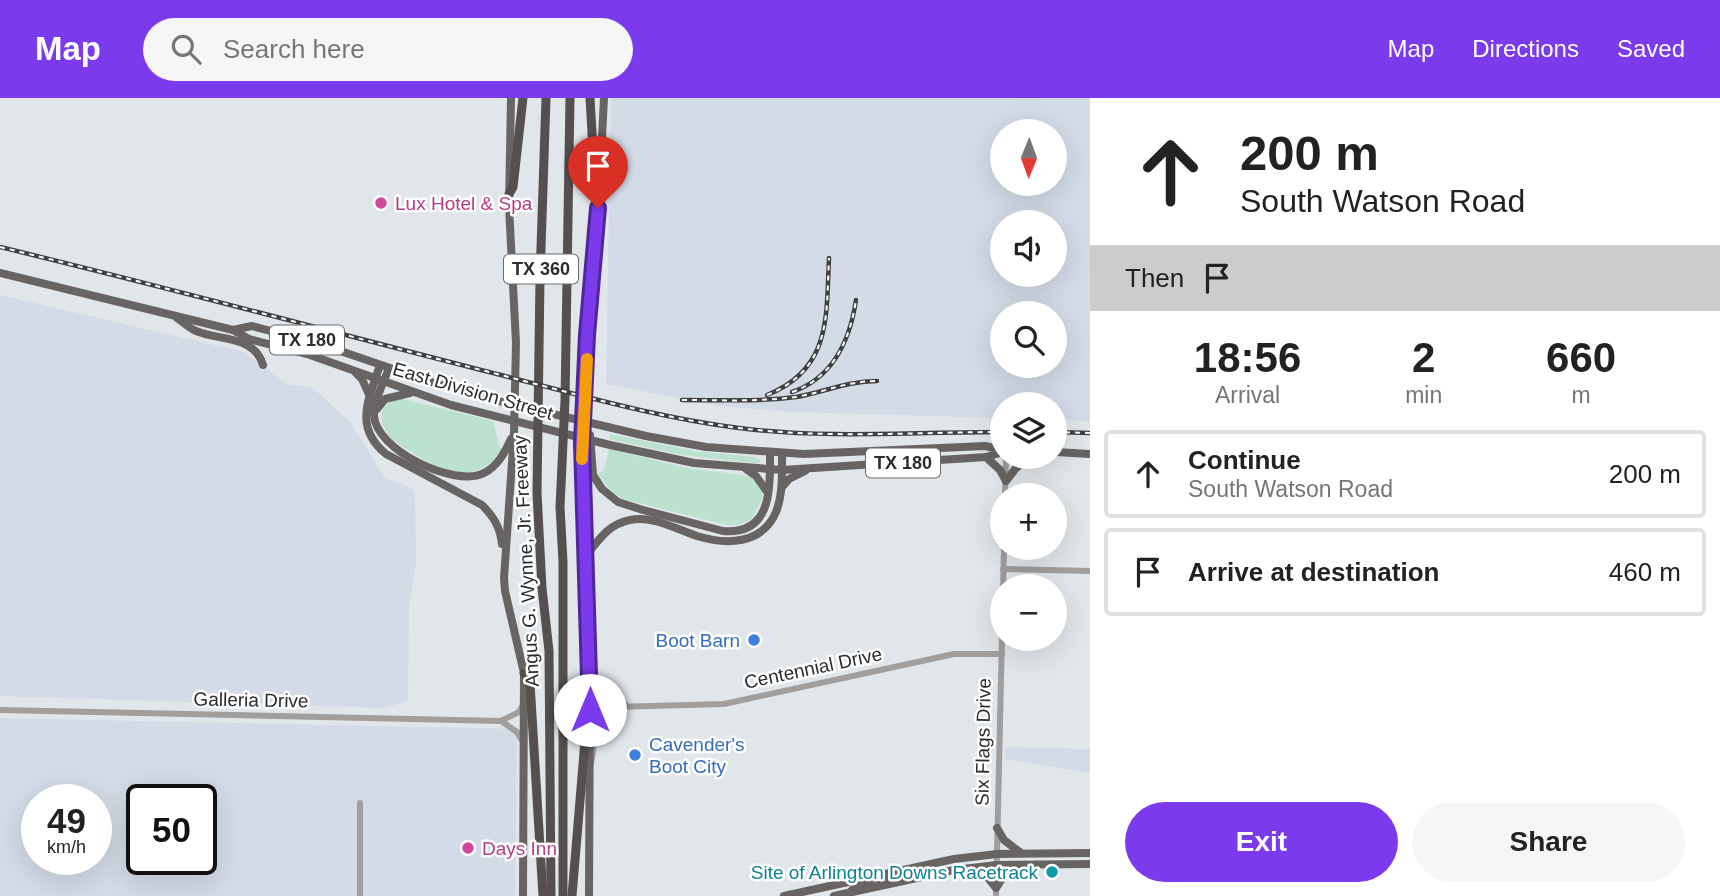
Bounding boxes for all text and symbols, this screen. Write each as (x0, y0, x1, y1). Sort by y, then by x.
search box (143, 18, 633, 81)
text: Map (35, 30, 101, 67)
icon: search (167, 30, 205, 68)
text: Search here (223, 34, 365, 64)
text: Map (1388, 35, 1434, 62)
text: Directions (1472, 35, 1579, 62)
text: Saved (1617, 35, 1685, 62)
north arrow (990, 119, 1068, 196)
map controls (990, 119, 1067, 651)
icon: ahead (1125, 126, 1216, 217)
text: 200 m (1240, 126, 1379, 180)
pin (568, 136, 628, 208)
icon: arrive (579, 147, 617, 185)
text: South Watson Road (1240, 183, 1525, 219)
place label: Lux Hotel & Spa (395, 193, 533, 214)
marker: Lux Hotel & Spa (373, 195, 389, 211)
button: sound (990, 210, 1067, 287)
road number: TX 360 (504, 254, 578, 284)
icon: arrive (1198, 259, 1236, 297)
text: Then (1125, 263, 1184, 293)
button: search (990, 301, 1067, 378)
road number: TX 180 (270, 326, 344, 354)
text: 18:56 (1194, 334, 1301, 381)
text: 2 (1412, 334, 1435, 381)
text: 660 (1546, 334, 1616, 381)
street label: East Division Street (390, 358, 556, 424)
text: Arrival (1215, 382, 1280, 408)
text: min (1405, 382, 1442, 408)
text: m (1572, 382, 1591, 408)
button: layers (990, 392, 1067, 469)
street label: Angus G. Wynne, Jr. Freeway (509, 434, 543, 687)
text: Continue (1188, 445, 1301, 475)
road number: TX 180 (866, 449, 940, 478)
icon: ahead (1129, 455, 1167, 493)
text: 200 m (1609, 459, 1681, 489)
text: South Watson Road (1188, 476, 1393, 502)
button: + (990, 483, 1067, 560)
icon: arrive (1129, 553, 1167, 591)
text: Arrive at destination (1188, 557, 1439, 587)
text: 460 m (1609, 557, 1681, 587)
button: − (990, 574, 1067, 651)
place label: Boot Barn (656, 630, 740, 651)
marker: Boot Barn (746, 632, 762, 648)
street label: Centennial Drive (742, 643, 884, 693)
position arrow (553, 673, 627, 747)
street label: Six Flags Drive (971, 678, 995, 806)
street label: Galleria Drive (193, 688, 309, 712)
place label: Cavender's Boot City (649, 734, 745, 777)
marker: Cavender's Boot City (627, 747, 643, 763)
speed limit sign: 50 (126, 784, 217, 875)
text: 49 (47, 801, 86, 840)
button: Exit (1125, 802, 1398, 882)
button: Share (1412, 802, 1685, 882)
text: km/h (47, 837, 86, 857)
place label: Days Inn (482, 838, 557, 859)
marker: Days Inn (460, 840, 476, 856)
place label: Site of Arlington Downs Racetrack (751, 862, 1038, 883)
marker: Site of Arlington Downs Racetrack (1044, 864, 1060, 880)

